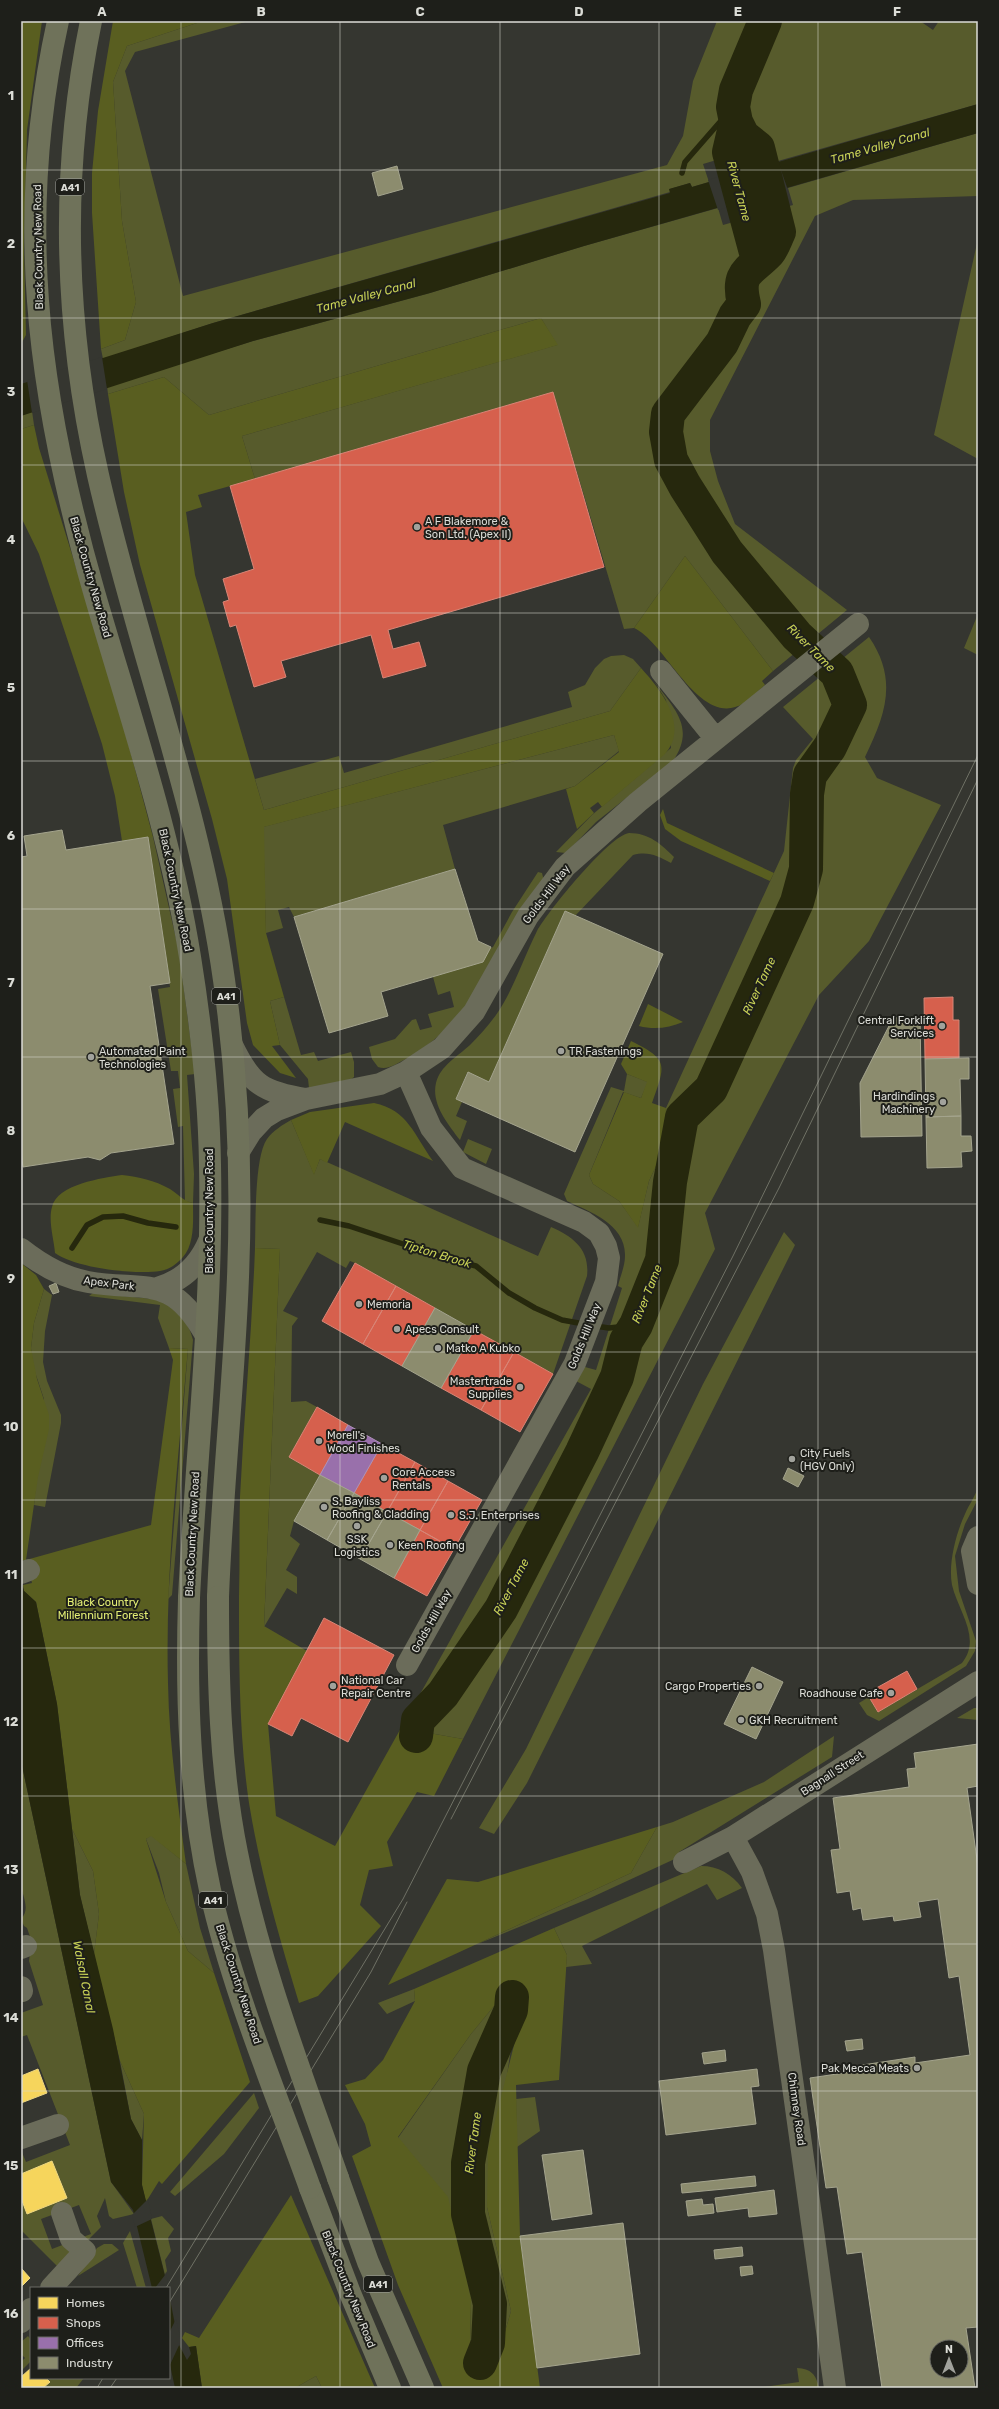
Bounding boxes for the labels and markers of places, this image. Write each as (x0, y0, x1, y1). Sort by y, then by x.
place label: A F Blakemore & Son Ltd. (Apex II) (425, 515, 512, 541)
marker: A F Blakemore & Son Ltd. (Apex II) (412, 522, 422, 532)
place label: Central Forklift Services (858, 1014, 935, 1040)
marker: Central Forklift Services (937, 1021, 947, 1031)
place label: Automated Paint Technologies (99, 1045, 186, 1071)
place label: TR Fastenings (569, 1045, 642, 1058)
marker: TR Fastenings (556, 1046, 566, 1056)
marker: Automated Paint Technologies (86, 1052, 96, 1062)
place label: Hardindings Machinery (873, 1090, 935, 1116)
marker: Hardindings Machinery (938, 1097, 948, 1107)
place label: Memoria (367, 1298, 411, 1311)
marker: Memoria (354, 1299, 364, 1309)
place label: Apecs Consult (405, 1323, 480, 1336)
marker: Apecs Consult (392, 1324, 402, 1334)
place label: Matko A Kubko (446, 1342, 520, 1355)
marker: Matko A Kubko (433, 1343, 443, 1353)
place label: Mastertrade Supplies (450, 1375, 512, 1401)
marker: Mastertrade Supplies (515, 1382, 525, 1392)
place label: Morell's Wood Finishes (327, 1429, 400, 1455)
marker: Morell's Wood Finishes (314, 1436, 324, 1446)
place label: City Fuels (HGV Only) (800, 1447, 855, 1473)
marker: City Fuels (HGV Only) (787, 1454, 797, 1464)
place label: Core Access Rentals (392, 1466, 455, 1492)
marker: Core Access Rentals (379, 1473, 389, 1483)
place label: S. Bayliss Roofing & Cladding (332, 1495, 429, 1521)
marker: S. Bayliss Roofing & Cladding (319, 1502, 329, 1512)
place label: S.J. Enterprises (459, 1509, 540, 1522)
marker: S.J. Enterprises (446, 1510, 456, 1520)
marker: SSK Logistics (352, 1521, 362, 1531)
place label: SSK Logistics (334, 1533, 380, 1559)
place label: Keen Roofing (398, 1539, 465, 1552)
marker: Keen Roofing (385, 1540, 395, 1550)
place label: National Car Repair Centre (341, 1674, 411, 1700)
place label: Cargo Properties (665, 1680, 751, 1693)
marker: National Car Repair Centre (328, 1681, 338, 1691)
marker: Cargo Properties (754, 1681, 764, 1691)
place label: Roadhouse Cafe (799, 1687, 883, 1700)
marker: Roadhouse Cafe (886, 1688, 896, 1698)
place label: GKH Recruitment (749, 1714, 838, 1727)
marker: GKH Recruitment (736, 1715, 746, 1725)
place label: Pak Mecca Meats (821, 2062, 909, 2075)
marker: Pak Mecca Meats (912, 2063, 922, 2073)

